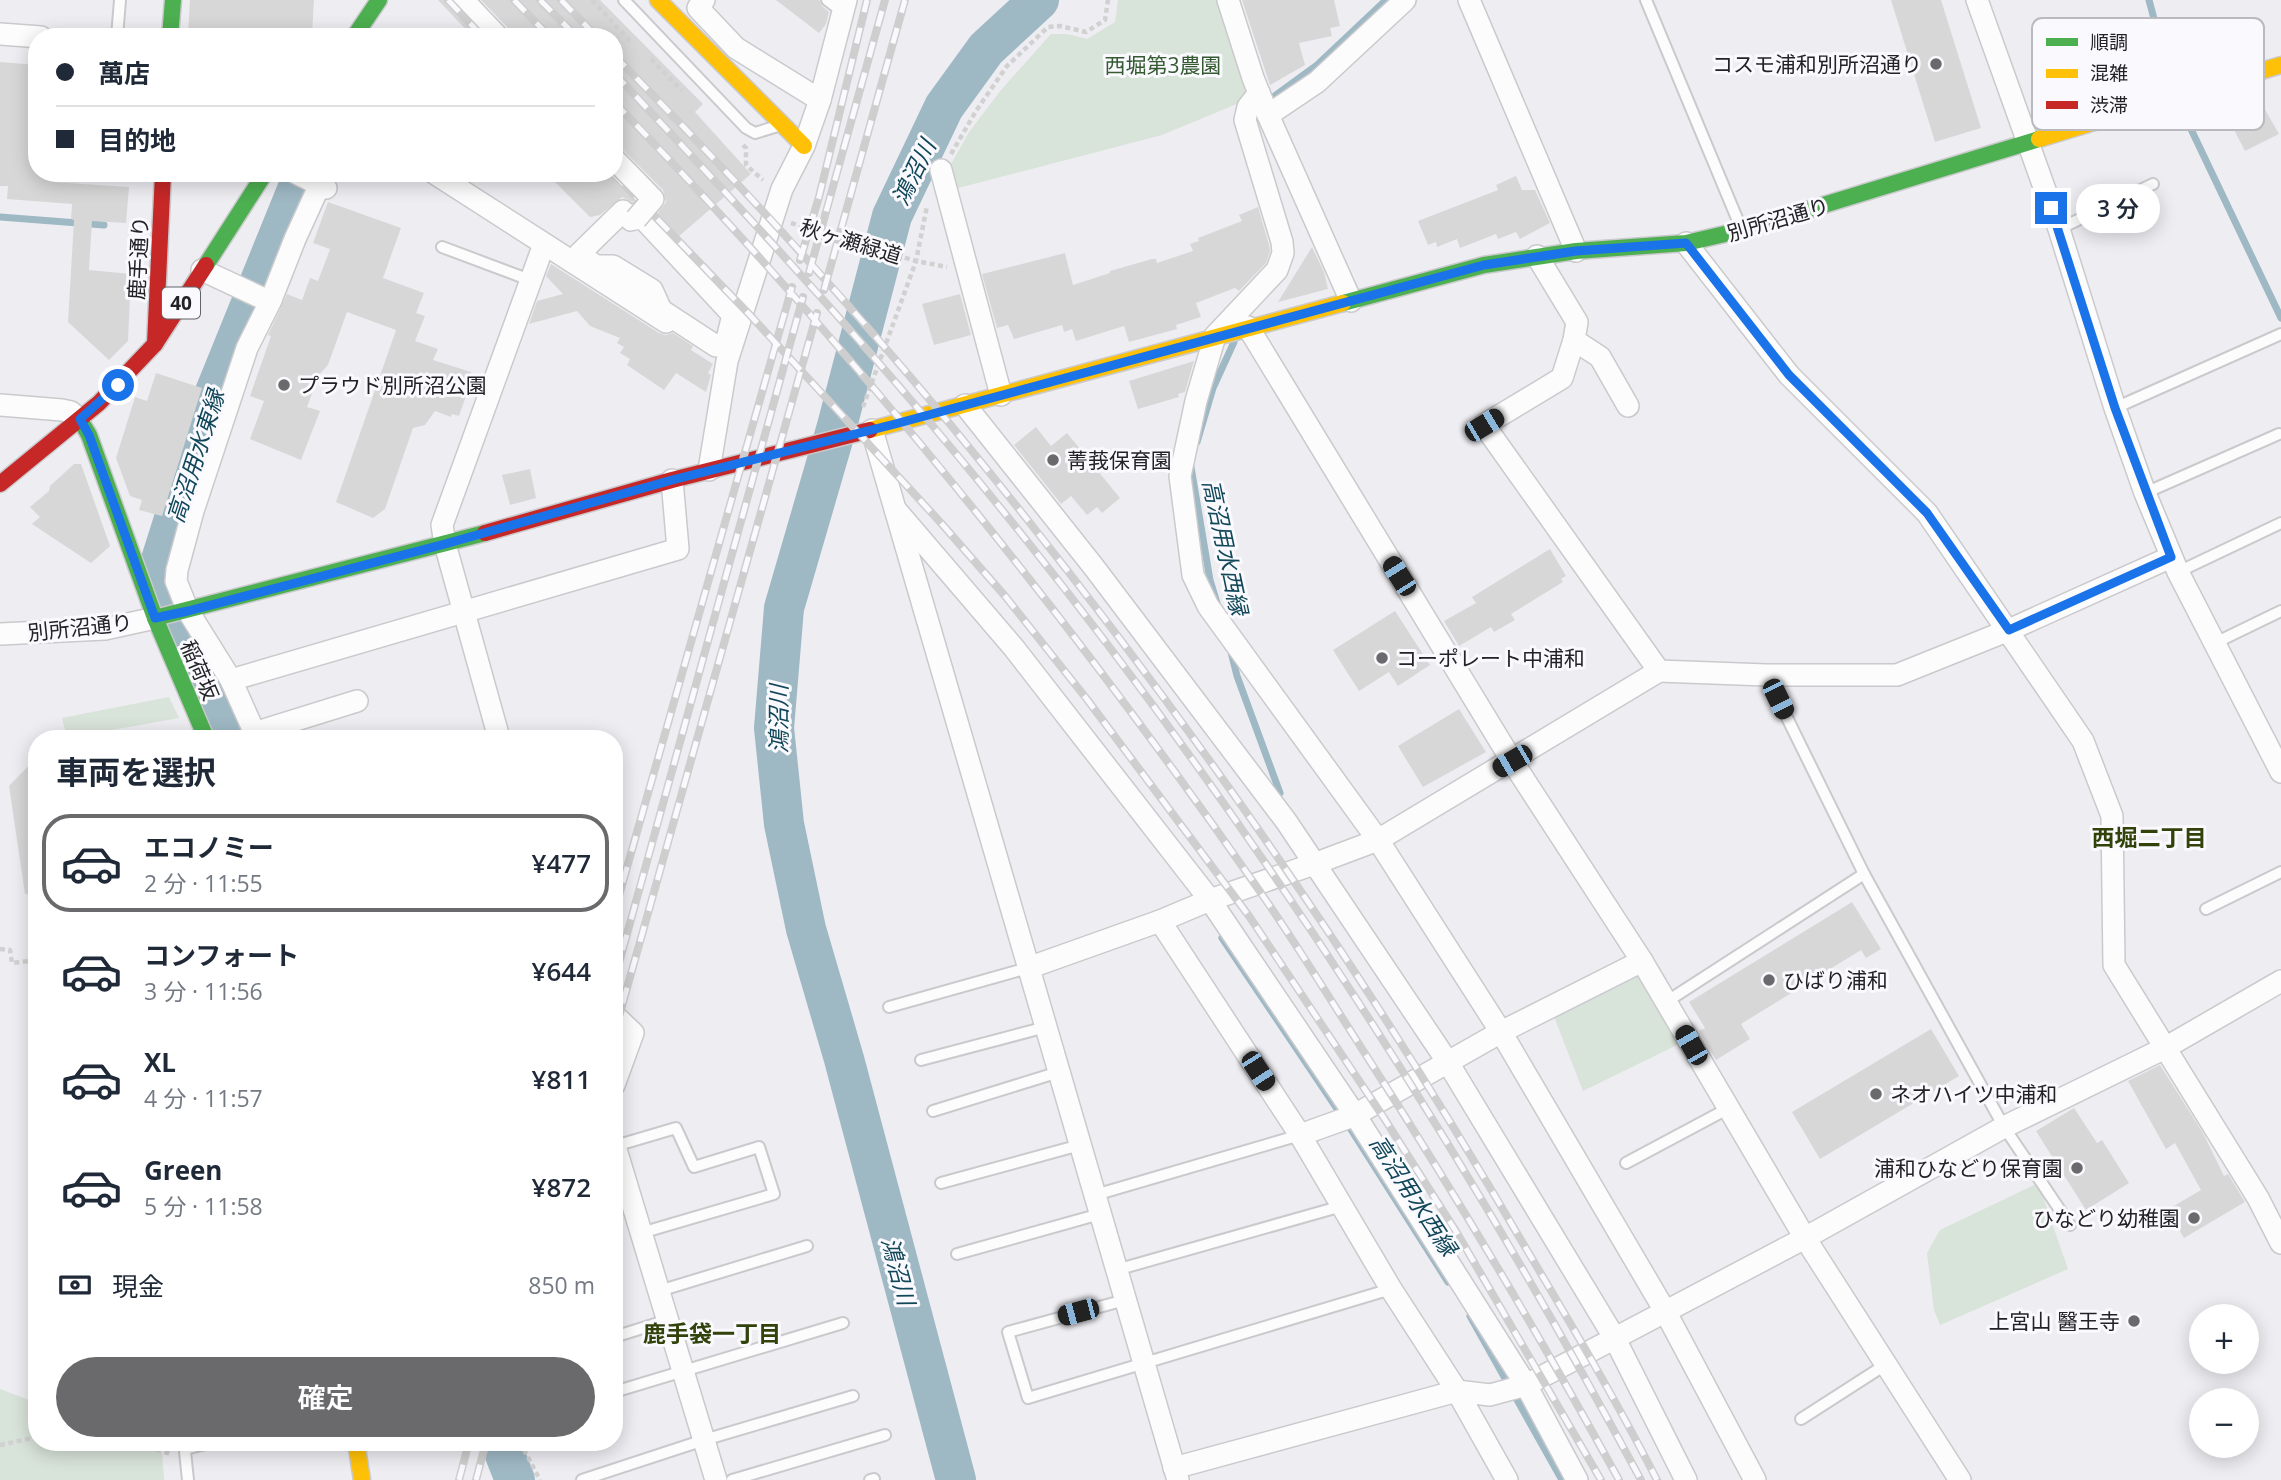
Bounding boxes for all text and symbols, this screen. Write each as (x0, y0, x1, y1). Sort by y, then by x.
legend (2032, 18, 2264, 130)
text: 順調 (2090, 29, 2128, 55)
place label: コスモ浦和別所沼通り (1712, 50, 1922, 78)
park label: 西堀第3農園 (1104, 51, 1222, 79)
text: 萬店 (98, 55, 150, 91)
marker: コスモ浦和別所沼通り (1928, 56, 1944, 72)
text: 混雑 (2090, 60, 2128, 86)
text: 渋滞 (2090, 92, 2128, 118)
text: 目的地 (98, 122, 176, 158)
water label: 鴻沼川 (883, 131, 944, 210)
callout: 3 分 (2076, 184, 2160, 232)
street label: 別所沼通り (1724, 191, 1832, 247)
route end (2035, 192, 2067, 224)
text: 3 分 (2097, 192, 2139, 224)
street label: 秋ヶ瀬緑道 (797, 212, 905, 270)
street label: 鹿手通り (122, 215, 154, 301)
road number: 40 (162, 288, 200, 318)
route start (102, 369, 134, 401)
place label: プラウド別所沼公園 (298, 371, 487, 399)
marker: プラウド別所沼公園 (276, 377, 292, 393)
water label: 高沼用水東縁 (158, 383, 232, 527)
car (1461, 405, 1508, 445)
place label: 菁莪保育園 (1067, 446, 1172, 474)
marker: 菁莪保育園 (1045, 452, 1061, 468)
water label: 高沼用水西縁 (1196, 476, 1257, 621)
car (1379, 553, 1420, 599)
street label: 別所沼通り (26, 608, 134, 646)
street label: 稲荷坂 (175, 636, 225, 704)
place label: コーポレート中浦和 (1396, 644, 1585, 672)
marker: コーポレート中浦和 (1374, 650, 1390, 666)
car (1760, 676, 1797, 722)
water label: 鴻沼川 (762, 682, 794, 754)
car (1489, 741, 1536, 781)
text: 車両を選択 (56, 750, 216, 793)
district label: 西堀二丁目 (2092, 821, 2207, 853)
text: エコノミー (144, 829, 274, 865)
icon: car (60, 832, 123, 895)
text: ¥477 (532, 845, 591, 881)
text: 2 分 · 11:55 (144, 867, 263, 899)
text: コンフォート (144, 937, 299, 973)
icon: car (60, 940, 123, 1003)
text: ¥644 (532, 953, 591, 989)
place label: ひばり浦和 (1783, 966, 1888, 994)
marker: ひばり浦和 (1761, 972, 1777, 988)
text: 3 分 · 11:56 (144, 975, 263, 1007)
car (1672, 1022, 1711, 1068)
text: XL (144, 1044, 176, 1080)
icon: car (60, 1048, 123, 1111)
car (1238, 1048, 1279, 1094)
text: ¥811 (532, 1061, 591, 1097)
place label: ネオハイツ中浦和 (1890, 1080, 2058, 1108)
text: 4 分 · 11:57 (144, 1082, 263, 1114)
marker: ネオハイツ中浦和 (1868, 1086, 1884, 1102)
water label: 高沼用水西縁 (1363, 1128, 1467, 1264)
text: Green (144, 1152, 222, 1188)
place label: 浦和ひなどり保育園 (1874, 1154, 2063, 1182)
icon: car (60, 1156, 123, 1219)
marker: 浦和ひなどり保育園 (2069, 1160, 2085, 1176)
text: ¥872 (532, 1169, 591, 1205)
text: 5 分 · 11:58 (144, 1190, 263, 1222)
place label: ひなどり幼稚園 (2033, 1204, 2180, 1232)
marker: ひなどり幼稚園 (2186, 1210, 2202, 1226)
water label: 鴻沼川 (875, 1234, 924, 1311)
icon: cash (56, 1266, 94, 1304)
text: 現金 (112, 1268, 164, 1304)
text: 850 m (528, 1269, 595, 1301)
car (1055, 1296, 1102, 1328)
map controls (2189, 1304, 2259, 1458)
button: + (2189, 1304, 2259, 1374)
place label: 上宮山 醫王寺 (1989, 1307, 2120, 1335)
marker: 上宮山 醫王寺 (2126, 1313, 2142, 1329)
district label: 鹿手袋一丁目 (643, 1317, 781, 1349)
button: 確定 (56, 1357, 595, 1437)
button: − (2189, 1388, 2259, 1458)

